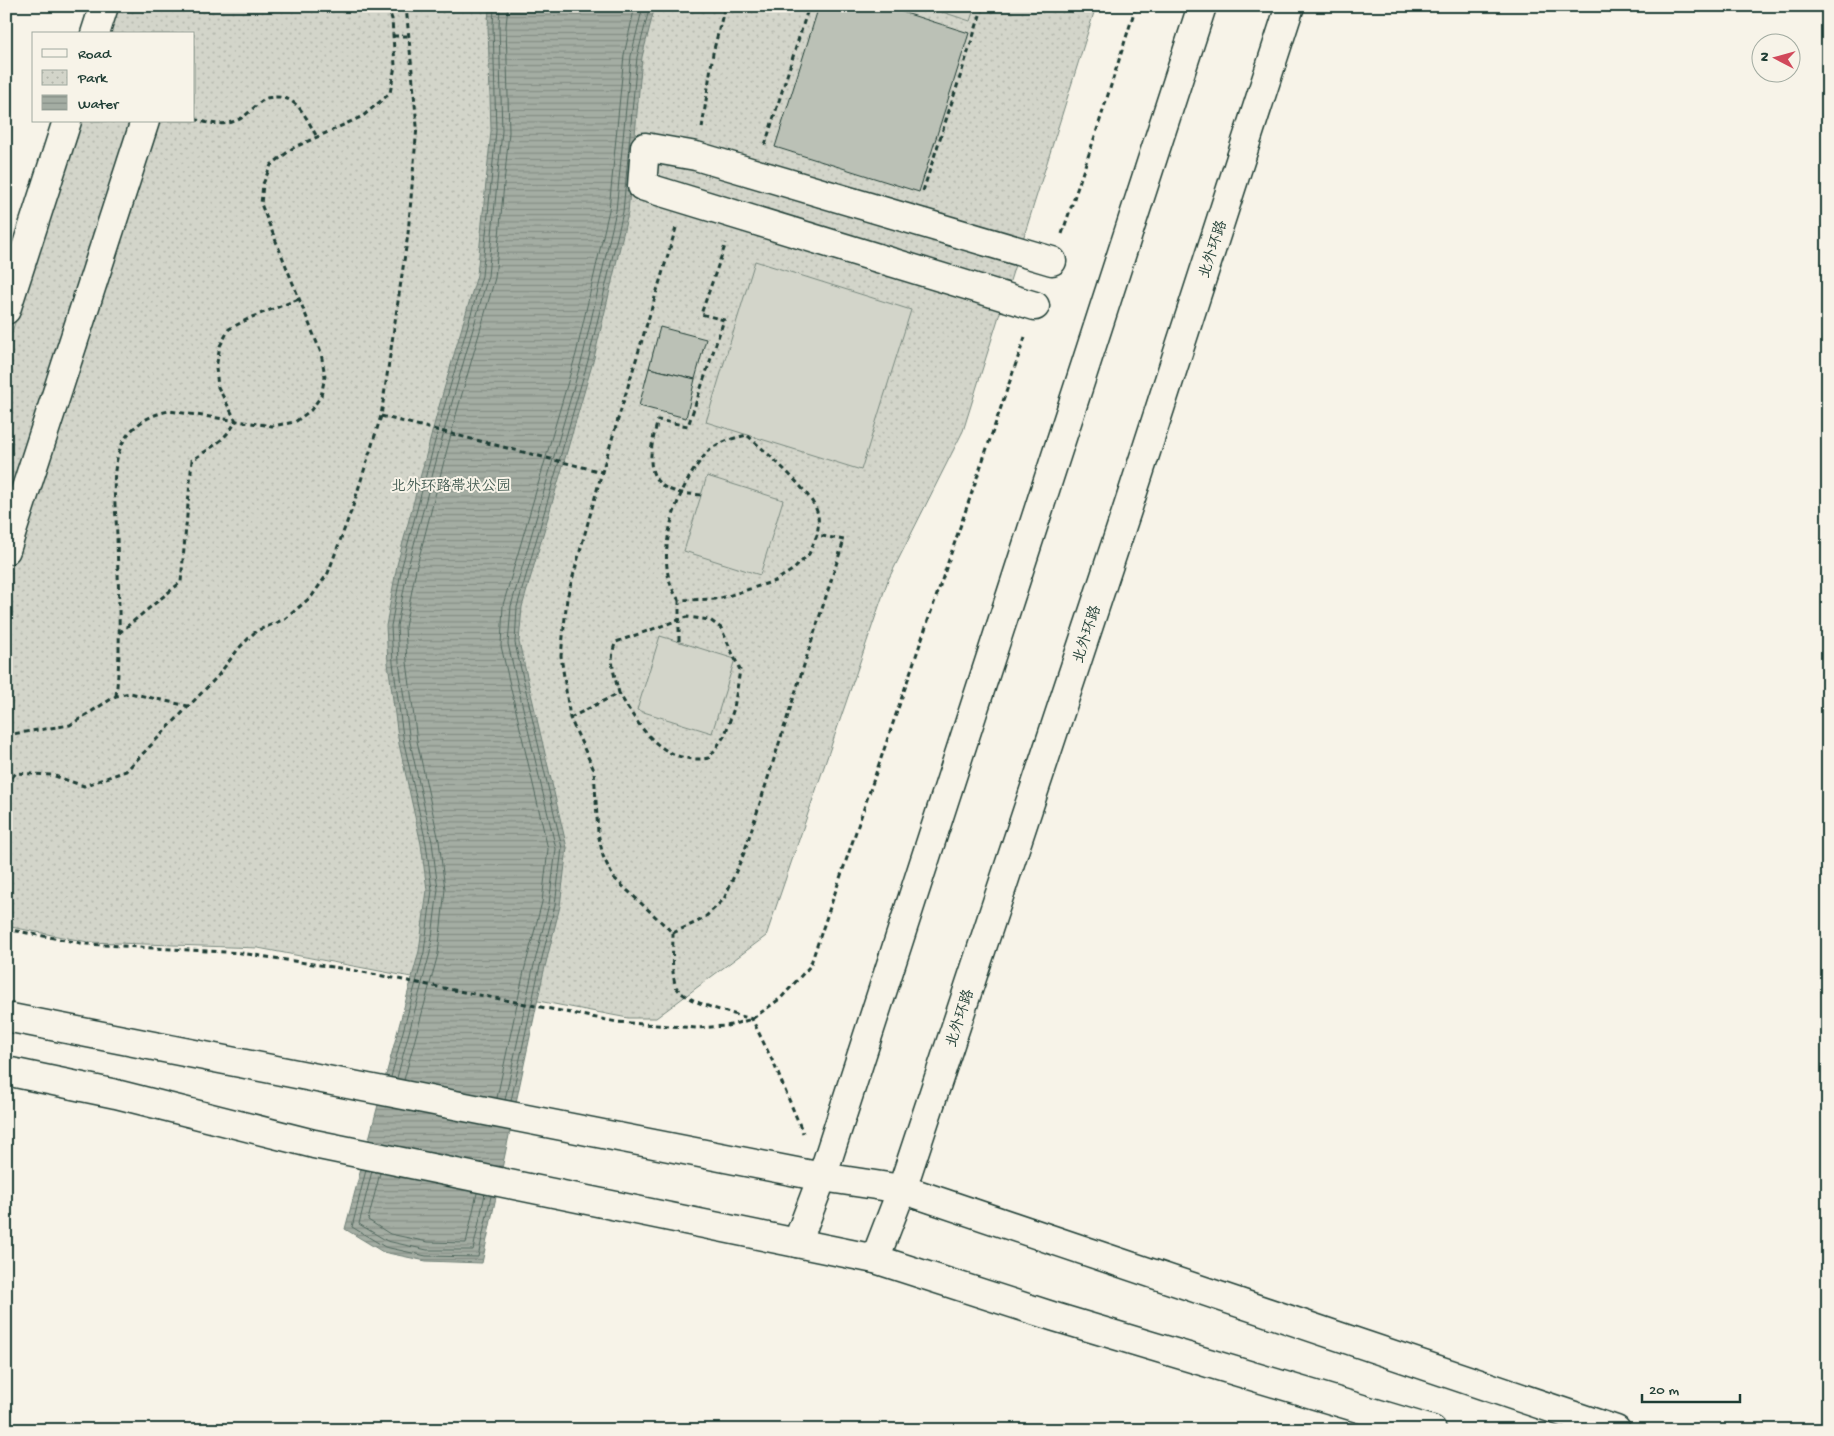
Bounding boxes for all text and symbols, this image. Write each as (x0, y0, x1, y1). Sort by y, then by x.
legend (32, 32, 195, 122)
north arrow (1752, 32, 1802, 82)
text: Road (78, 46, 112, 64)
text: N (1757, 51, 1774, 62)
text: Park (77, 70, 108, 88)
text: Water (78, 96, 120, 114)
street label: 北外环路 (1196, 218, 1232, 281)
park label: 北外环路带状公园 (391, 478, 511, 496)
street label: 北外环路 (1070, 603, 1106, 666)
street label: 北外环路 (943, 987, 979, 1050)
scale bar (1642, 1371, 1739, 1403)
text: 20 m (1649, 1382, 1679, 1400)

